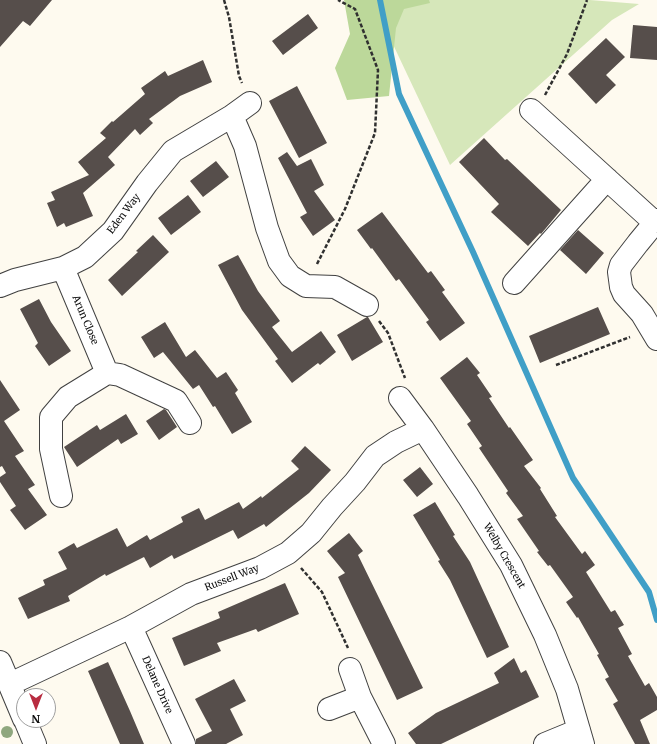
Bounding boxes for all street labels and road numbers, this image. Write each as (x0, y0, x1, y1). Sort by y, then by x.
street label: Eden Way (105, 191, 143, 237)
street label: Arun Close (69, 294, 101, 346)
street label: Welby Crescent (480, 521, 528, 591)
street label: Russell Way (203, 562, 261, 594)
street label: Delane Drive (139, 654, 175, 716)

